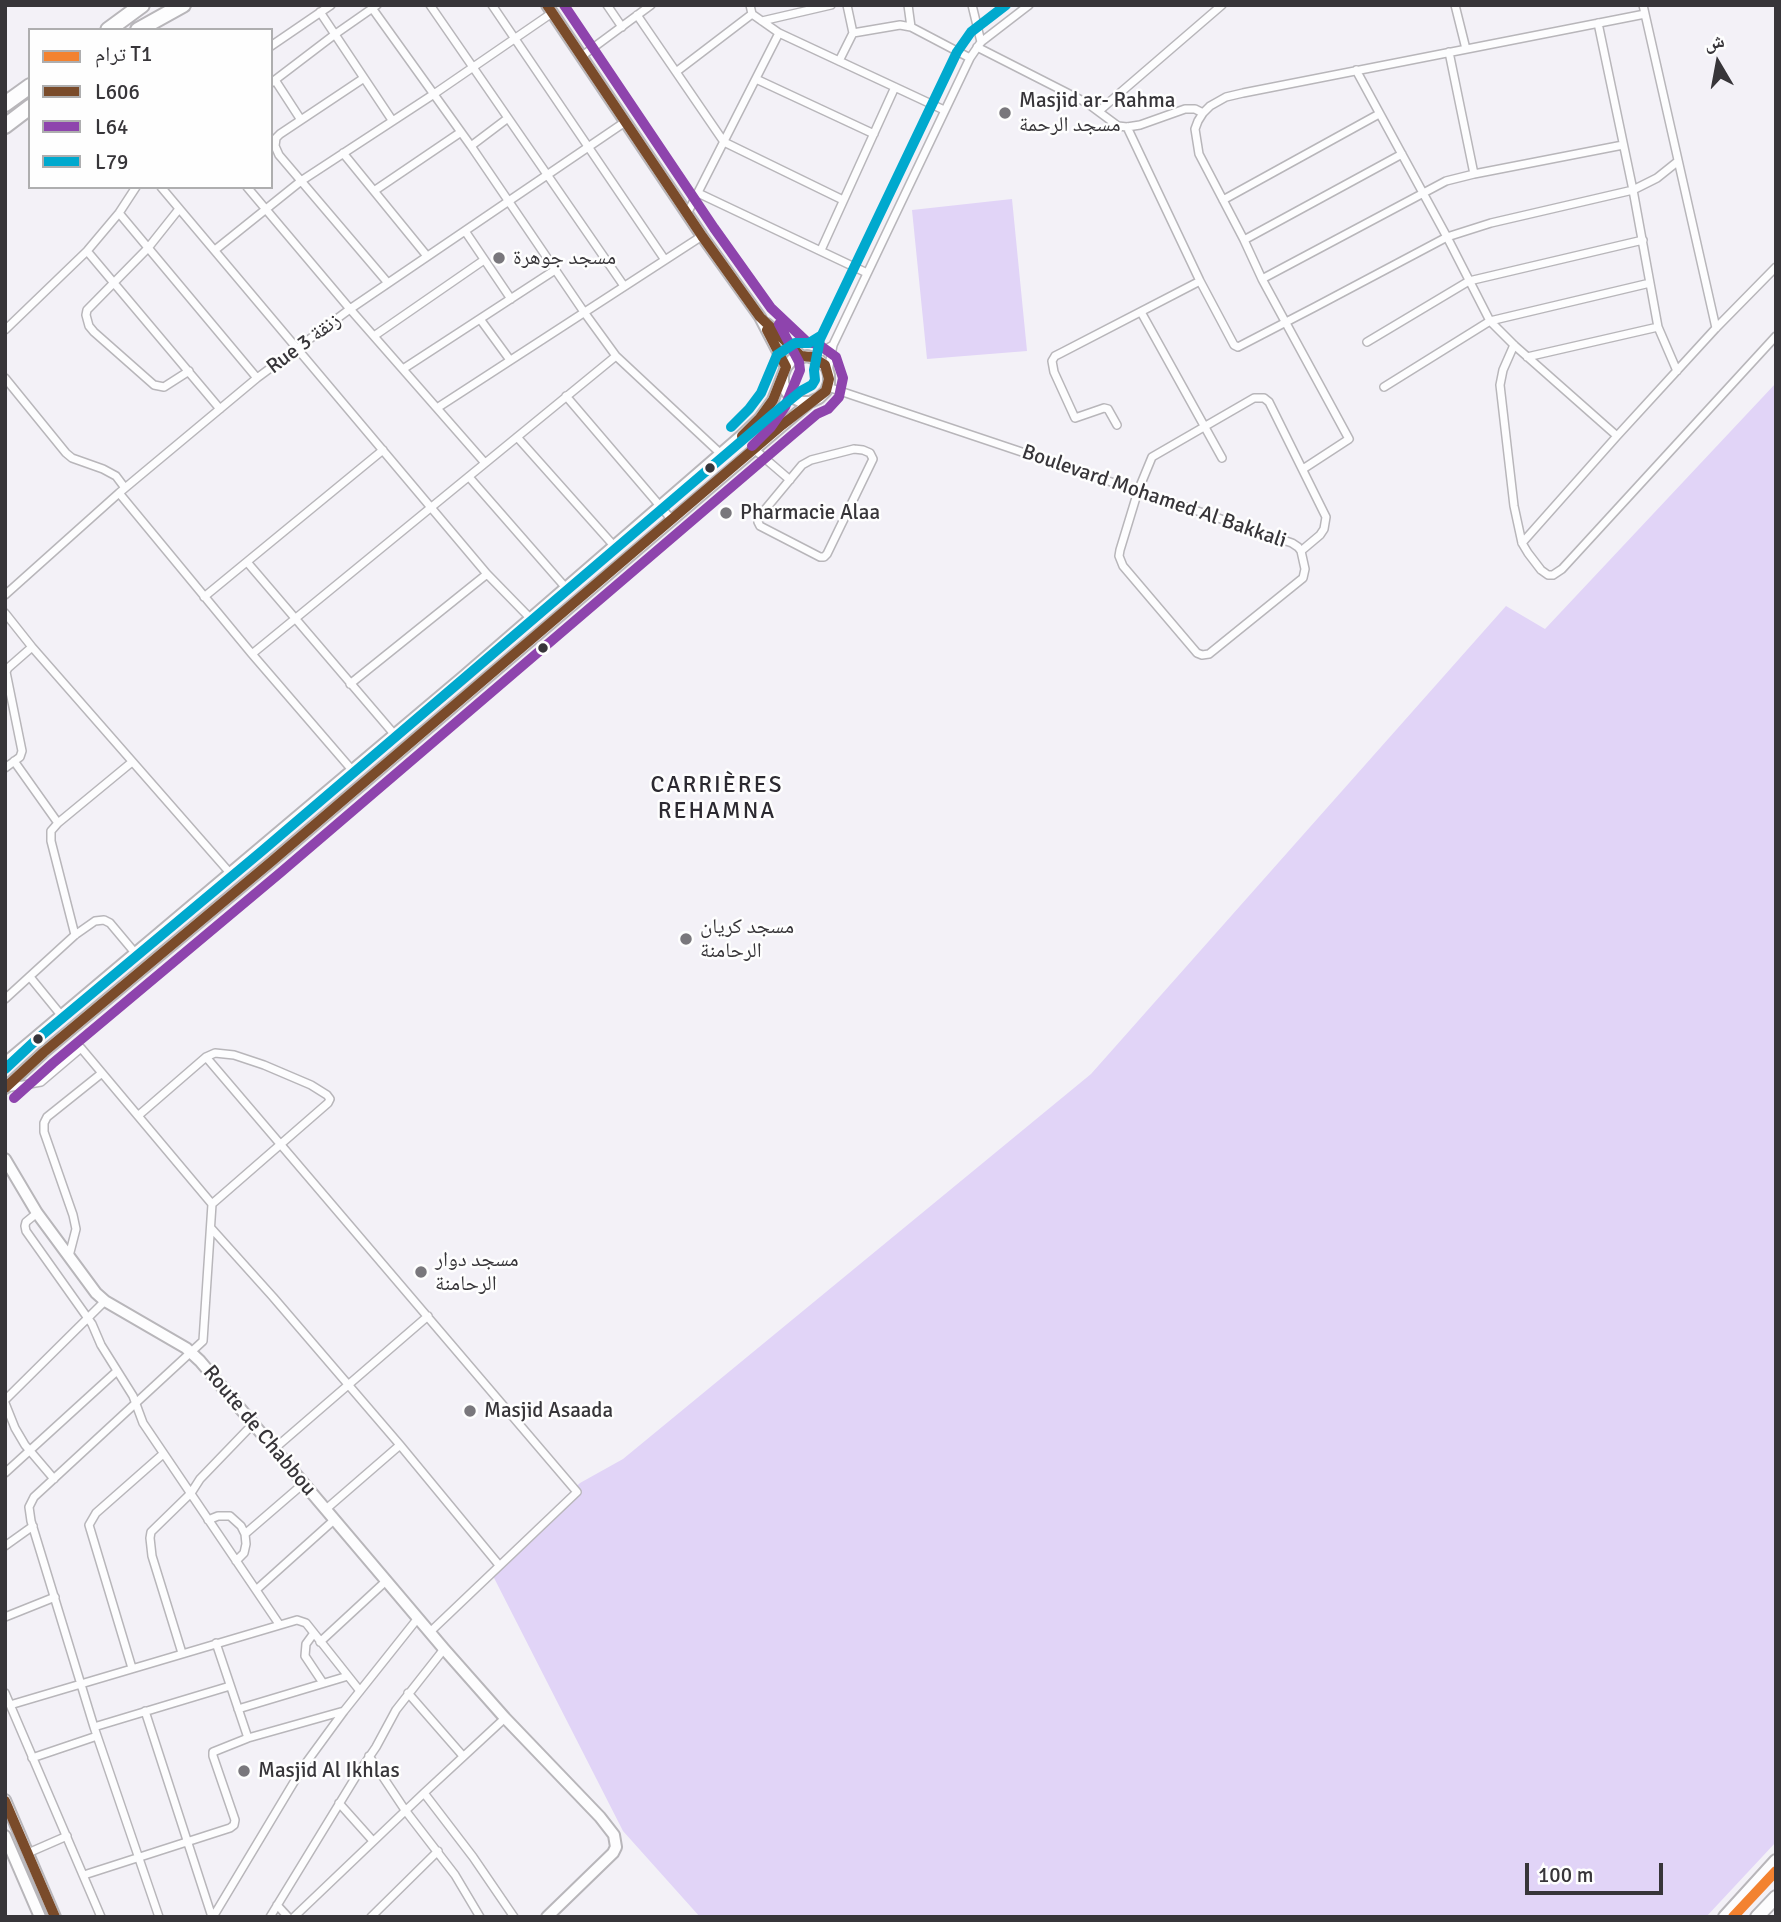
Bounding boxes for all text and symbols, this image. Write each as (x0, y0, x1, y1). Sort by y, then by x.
legend (28, 28, 273, 189)
north arrow (1683, 28, 1753, 98)
text: ش (1702, 29, 1726, 56)
text: ترام T1 (95, 41, 152, 67)
text: L606 (95, 79, 140, 105)
place label: Masjid ar- Rahma مسجد الرحمة (1019, 88, 1175, 138)
marker: Masjid ar- Rahma مسجد الرحمة (997, 105, 1013, 121)
text: L64 (95, 114, 128, 140)
text: L79 (95, 149, 128, 175)
place label: مسجد جوهرة (513, 245, 616, 271)
marker: مسجد جوهرة (491, 250, 507, 266)
street label: Rue 3 زنقة (262, 308, 346, 380)
street label: Boulevard Mohamed Al Bakkali (1018, 440, 1290, 554)
unlabelled marker (703, 461, 717, 475)
place label: Pharmacie Alaa (740, 500, 880, 526)
marker: Pharmacie Alaa (718, 505, 734, 521)
unlabelled marker (536, 641, 550, 655)
district label: CARRIÈRES REHAMNA (652, 772, 782, 826)
place label: مسجد كريان الرحامنة (700, 914, 794, 964)
marker: مسجد كريان الرحامنة (678, 931, 694, 947)
unlabelled marker (31, 1032, 45, 1046)
place label: مسجد دوار الرحامنة (435, 1247, 519, 1297)
marker: مسجد دوار الرحامنة (413, 1264, 429, 1280)
street label: Route de Chabbou (197, 1361, 321, 1501)
place label: Masjid Asaada (484, 1398, 613, 1424)
marker: Masjid Asaada (462, 1403, 478, 1419)
place label: Masjid Al Ikhlas (258, 1758, 400, 1784)
marker: Masjid Al Ikhlas (236, 1763, 252, 1779)
scale bar (1529, 1848, 1667, 1892)
text: 100 m (1538, 1862, 1593, 1888)

